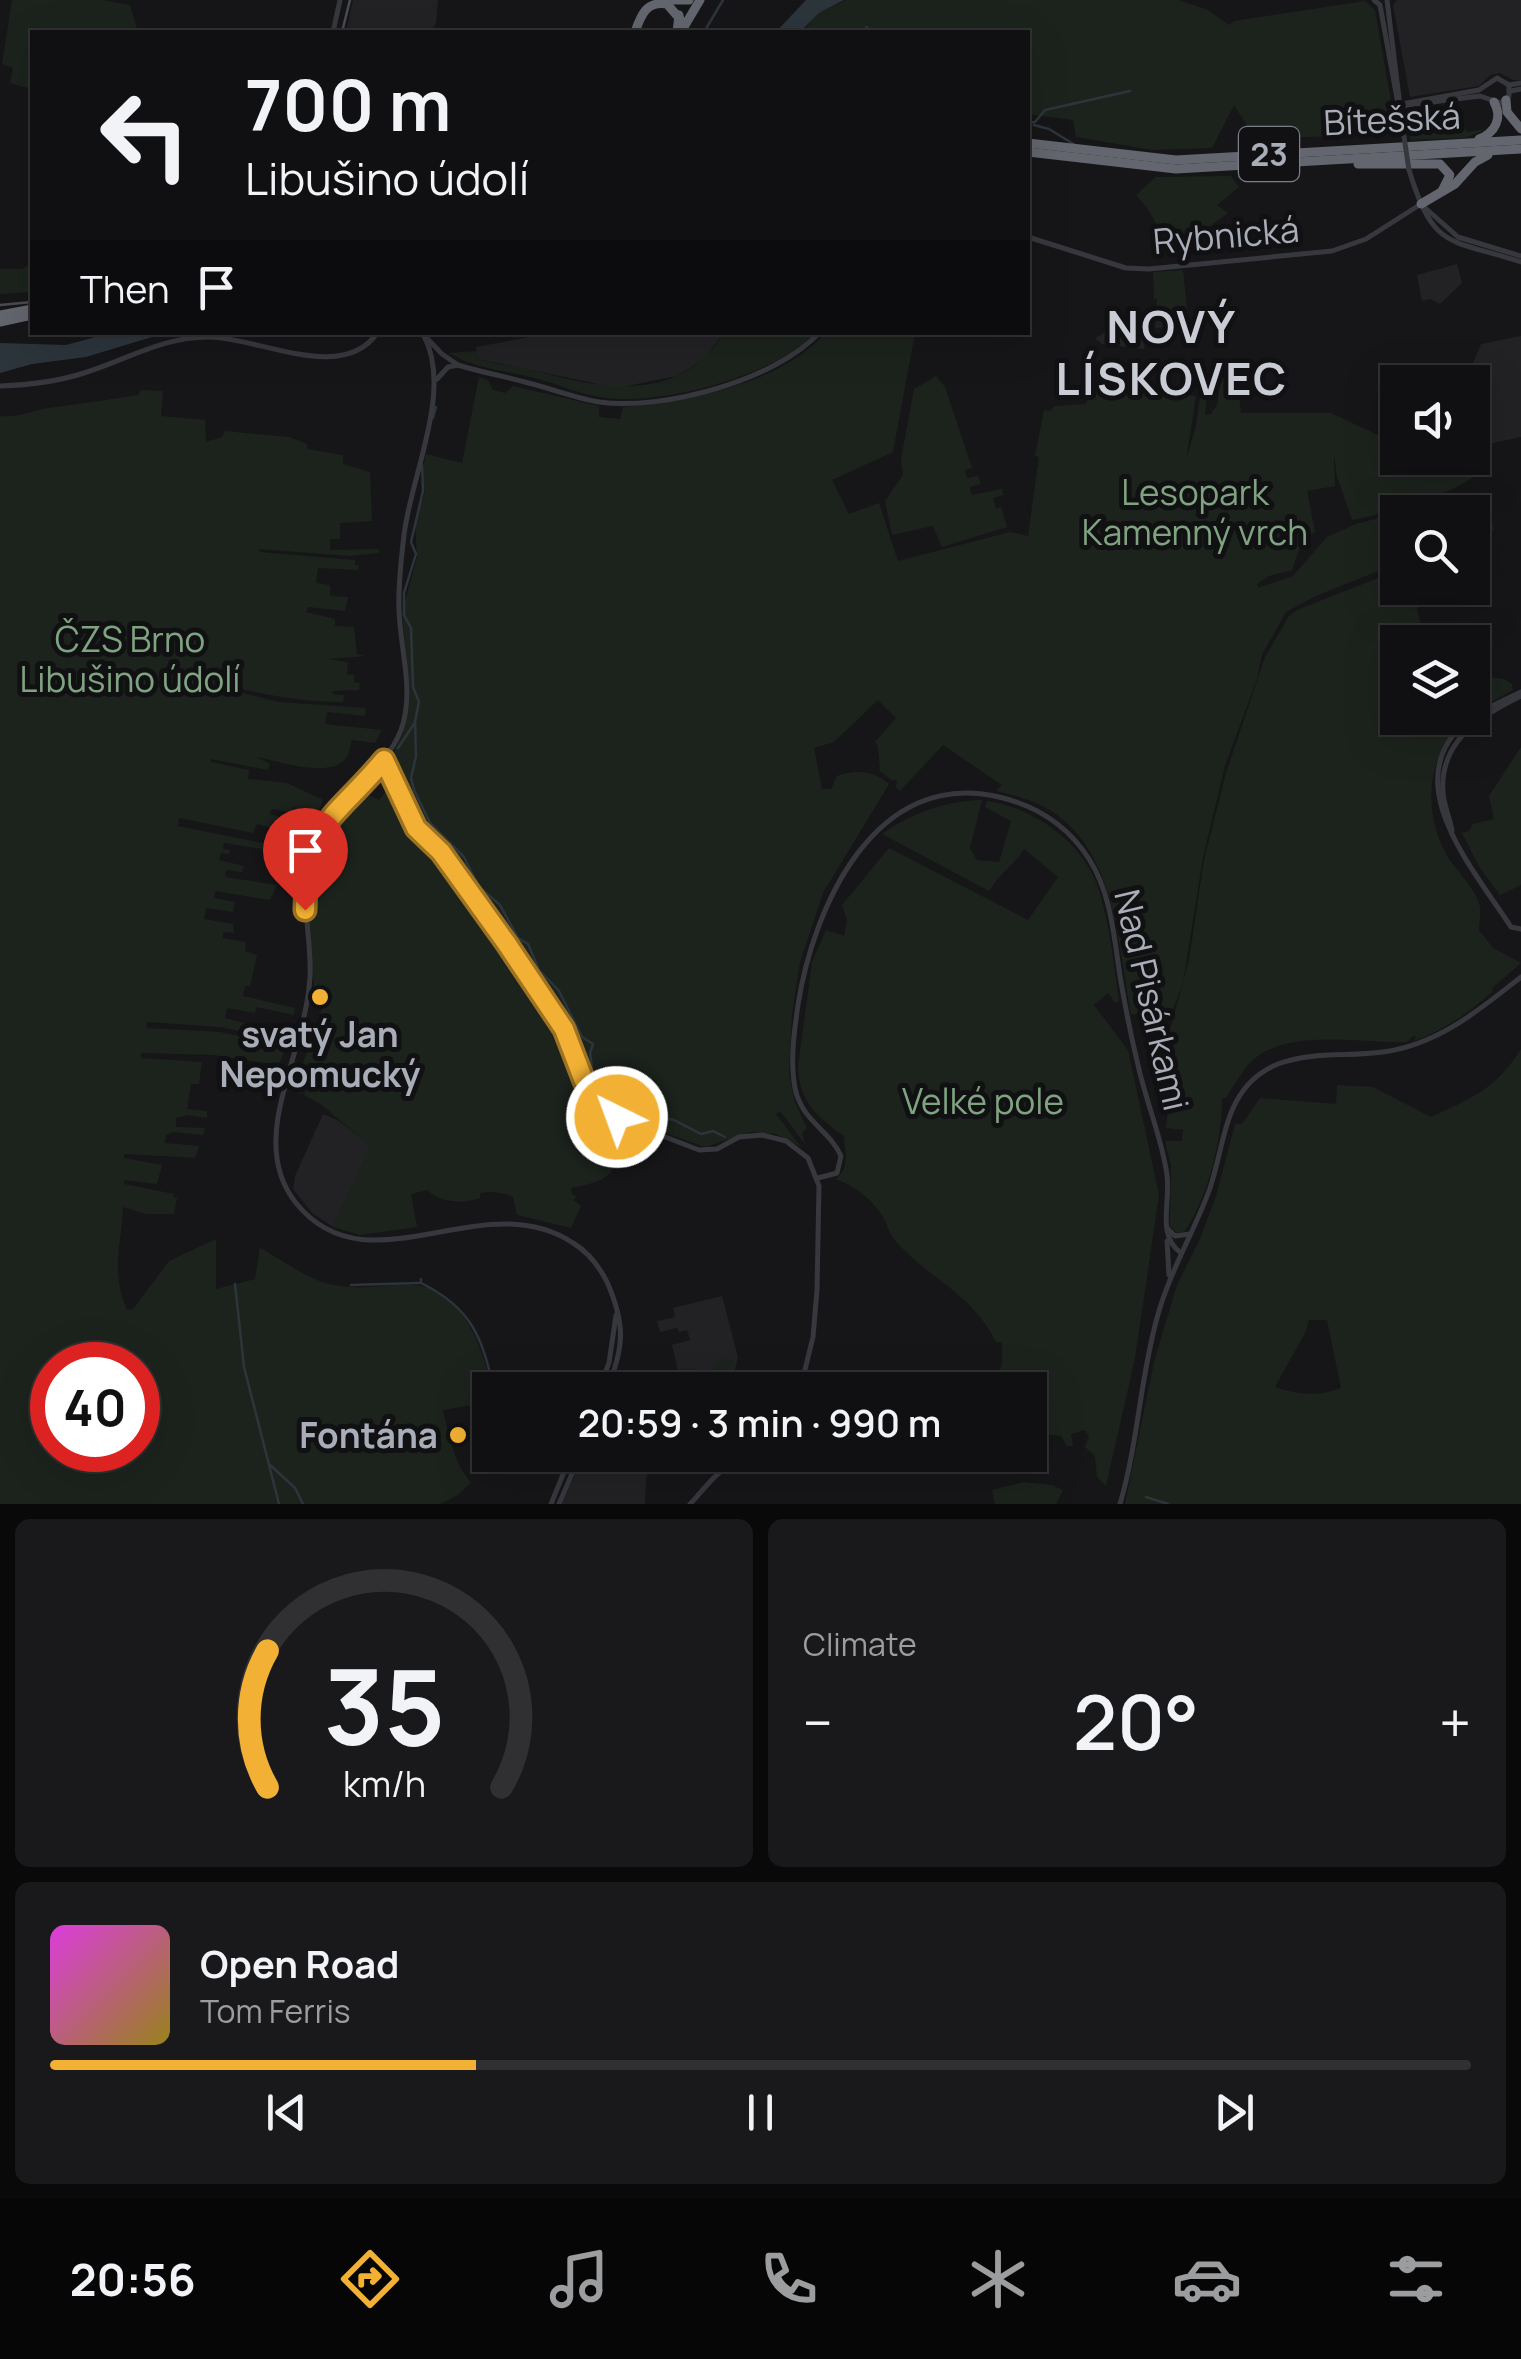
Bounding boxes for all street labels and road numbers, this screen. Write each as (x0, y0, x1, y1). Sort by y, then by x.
street label: Bítešská (1322, 91, 1462, 147)
road number: 23 (1239, 127, 1299, 181)
street label: Rybnická (1151, 205, 1301, 265)
street label: Nad Pisárkami (1103, 885, 1201, 1115)

